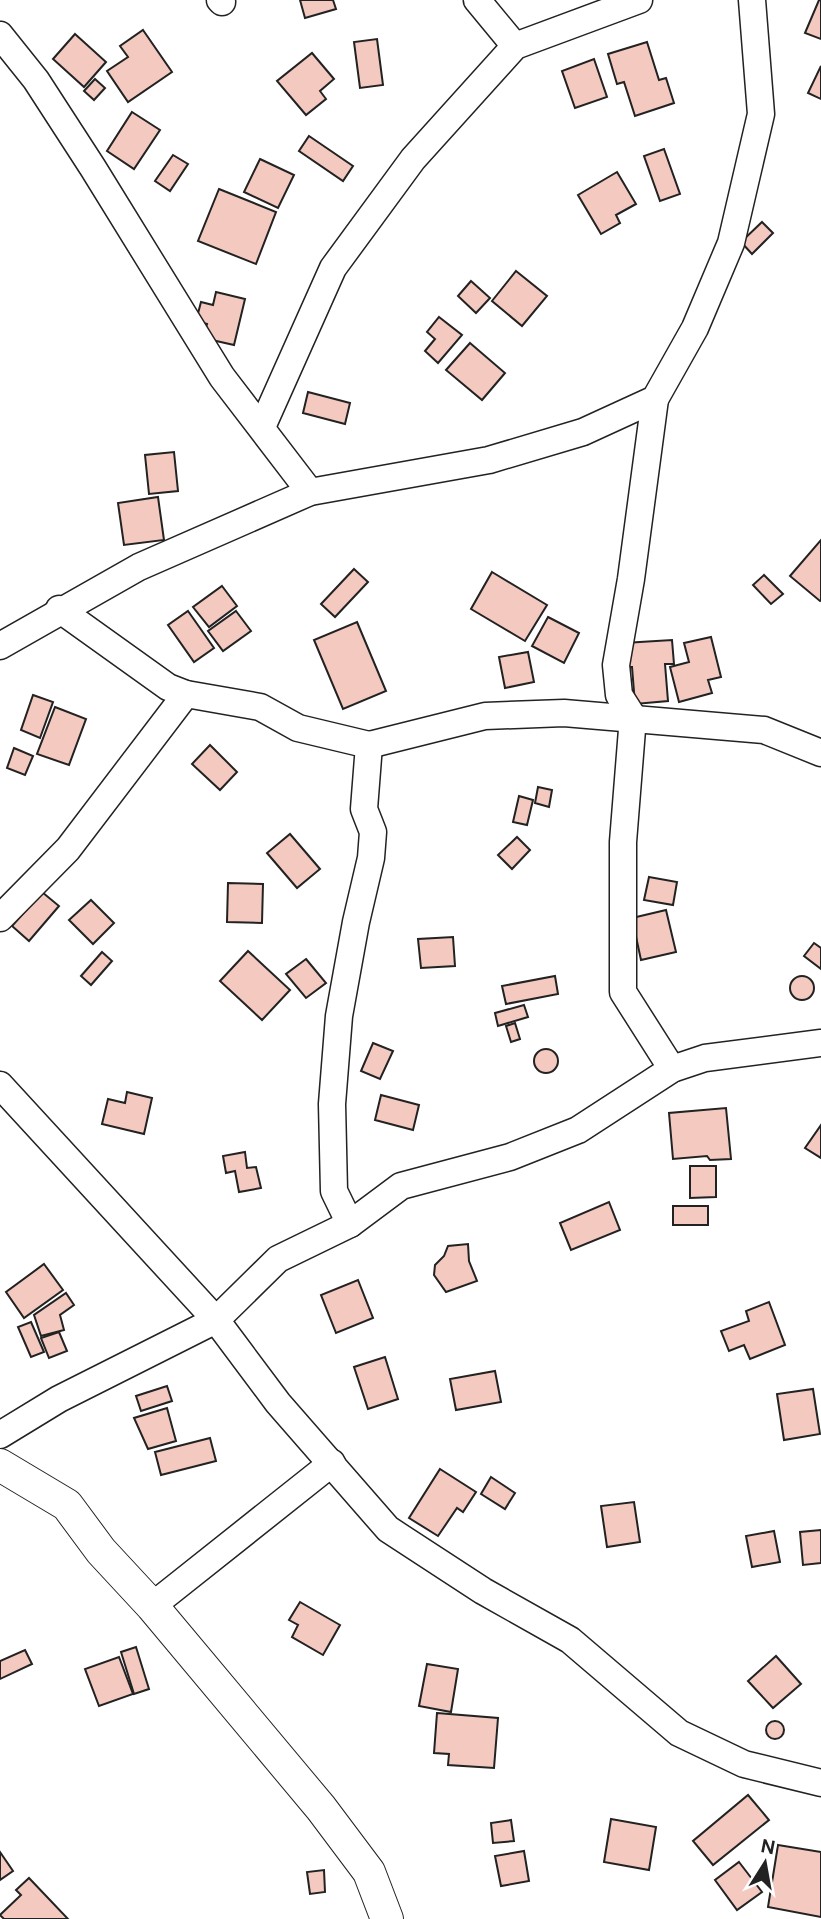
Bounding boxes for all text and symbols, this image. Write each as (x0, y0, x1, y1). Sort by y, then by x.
north arrow (730, 1828, 800, 1898)
text: N (759, 1833, 777, 1860)

